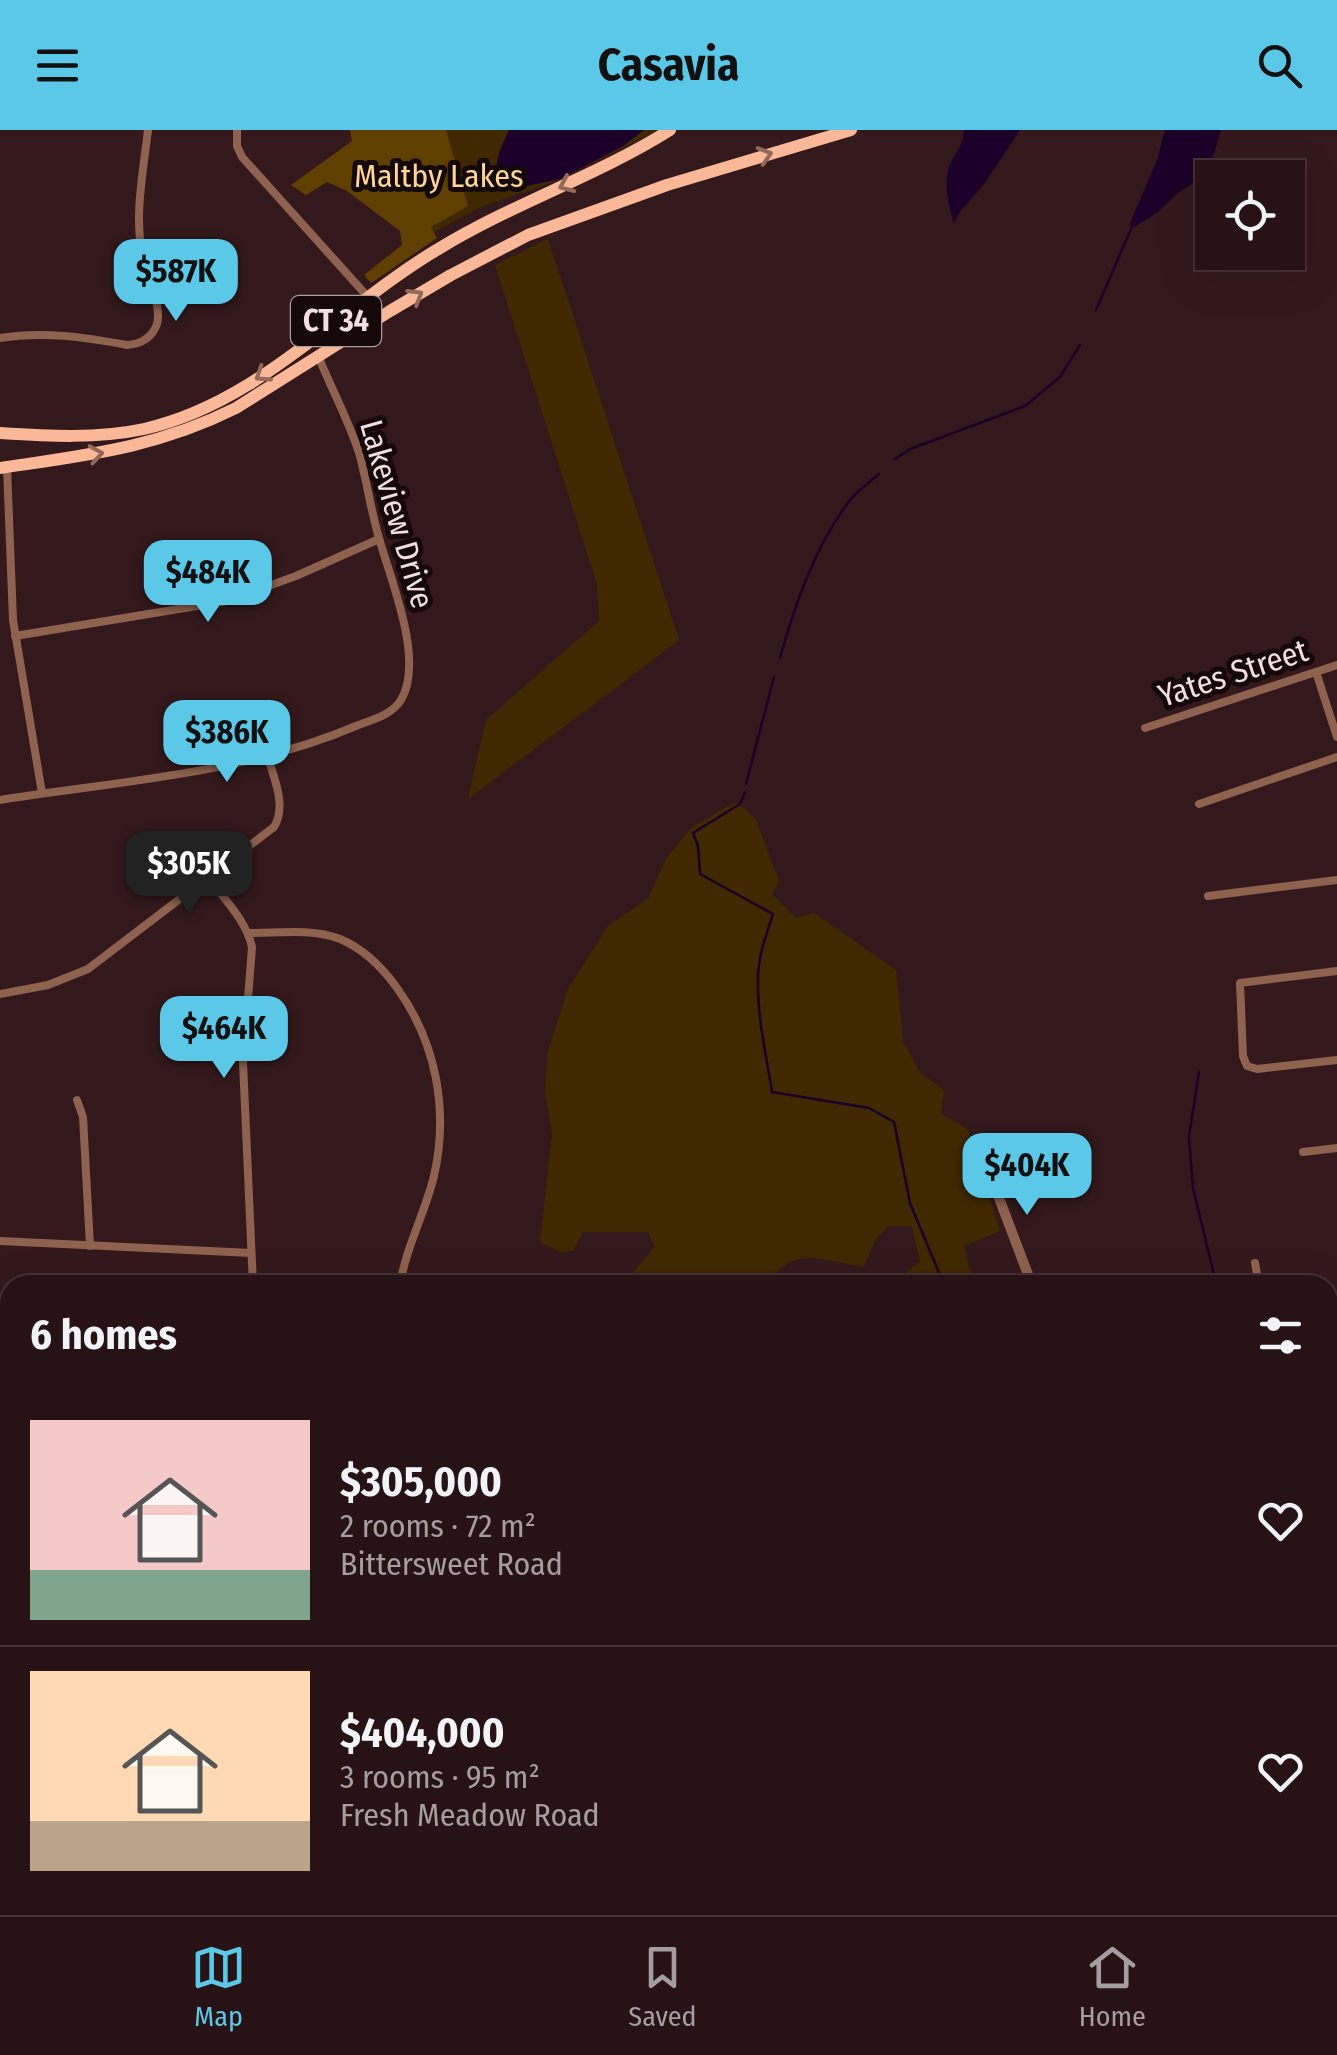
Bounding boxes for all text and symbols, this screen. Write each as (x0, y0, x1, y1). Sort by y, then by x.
icon: menu (30, 38, 85, 93)
text: Casavia (598, 38, 739, 92)
icon: search (1252, 38, 1307, 93)
one-way arrow (756, 146, 773, 167)
park label: Maltby Lakes (354, 157, 524, 195)
map controls (1195, 160, 1305, 270)
button: locate (1195, 160, 1305, 270)
one-way arrow (558, 173, 576, 193)
pin: $587K (106, 239, 246, 324)
text: $587K (136, 252, 216, 290)
one-way arrow (405, 289, 423, 308)
road number: CT 34 (291, 296, 381, 346)
one-way arrow (255, 363, 273, 382)
street label: Lakeview Drive (352, 415, 442, 613)
one-way arrow (88, 444, 105, 465)
pin: $484K (138, 540, 278, 625)
text: $484K (166, 553, 250, 591)
street label: Yates Street (1154, 631, 1313, 715)
pin: $386K (157, 700, 297, 785)
text: $386K (185, 713, 269, 751)
pin: $305K (119, 831, 259, 916)
text: $305K (148, 844, 230, 882)
pin: $464K (154, 996, 294, 1081)
text: $464K (182, 1009, 266, 1047)
pin: $404K (957, 1133, 1097, 1218)
text: $404K (985, 1146, 1069, 1184)
icon: filters (1253, 1308, 1308, 1363)
text: 6 homes (30, 1310, 177, 1360)
text: $305,000 (340, 1457, 502, 1507)
icon: home (110, 1460, 230, 1580)
icon: heart (1253, 1493, 1308, 1548)
text: 2 rooms · 72 m² (340, 1507, 536, 1545)
text: Bittersweet Road (340, 1545, 563, 1583)
text: $404,000 (340, 1708, 505, 1758)
icon: home (110, 1711, 230, 1831)
icon: heart (1253, 1744, 1308, 1799)
text: 3 rooms · 95 m² (340, 1758, 540, 1796)
text: Fresh Meadow Road (340, 1796, 600, 1834)
tab: Map (191, 1940, 246, 2033)
tab: Saved (628, 1940, 697, 2033)
tab: Home (1079, 1940, 1146, 2033)

